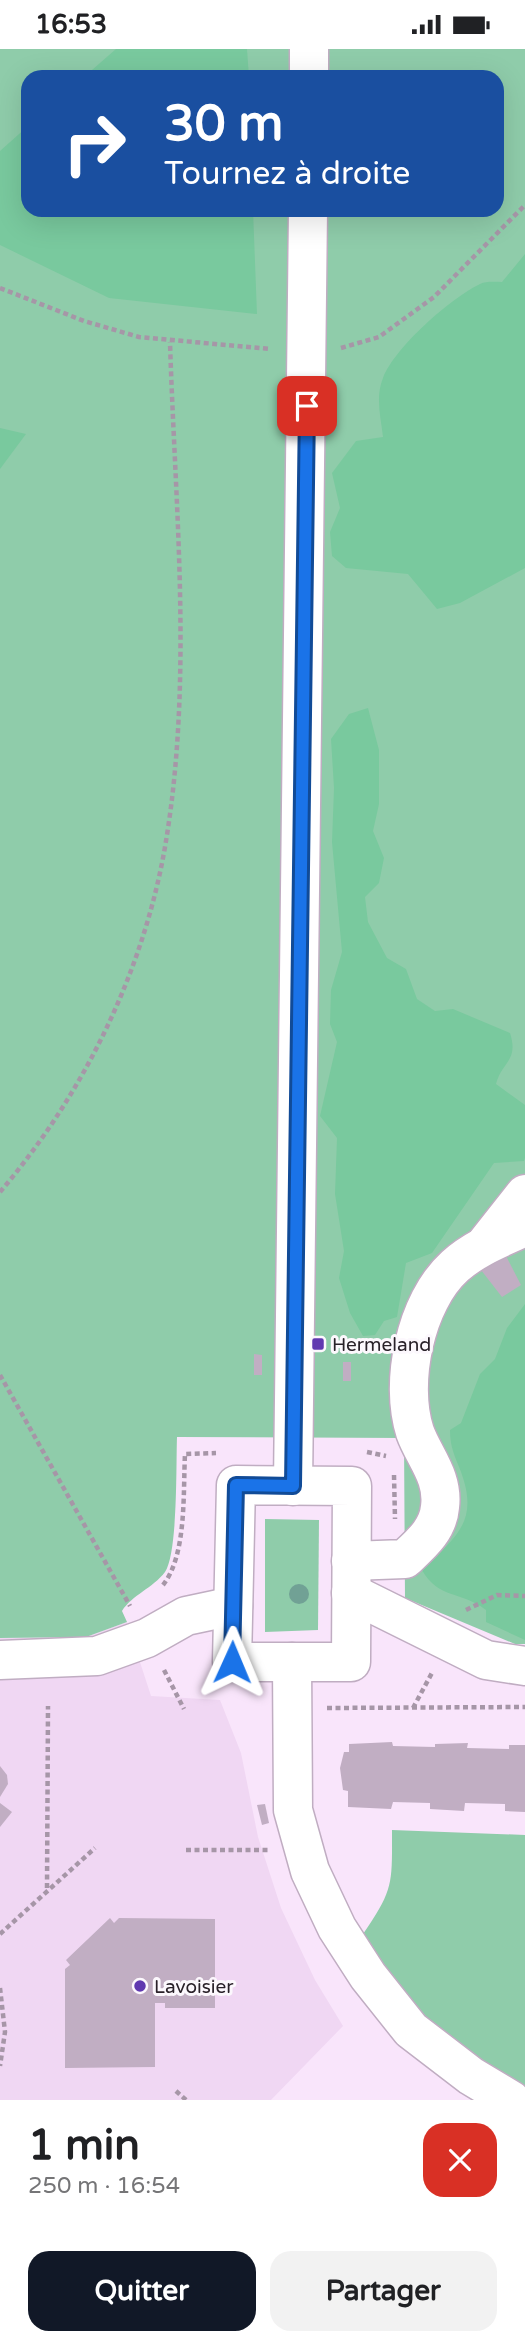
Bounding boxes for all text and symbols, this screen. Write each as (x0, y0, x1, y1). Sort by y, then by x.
text: 16:53 (35, 9, 107, 40)
text: 30 m (164, 95, 283, 154)
icon: right (49, 98, 140, 189)
text: Tournez à droite (164, 155, 410, 193)
pin (277, 376, 337, 436)
icon: arrive (288, 387, 326, 425)
place label: Hermeland (332, 1334, 431, 1356)
marker: Hermeland (310, 1336, 326, 1352)
position arrow (195, 1625, 269, 1699)
place label: Lavoisier (154, 1976, 234, 1998)
marker: Lavoisier (132, 1978, 148, 1994)
text: 1 min (28, 2120, 140, 2171)
button: close (423, 2123, 497, 2197)
text: 250 m · 16:54 (28, 2172, 180, 2200)
button: Quitter (28, 2251, 256, 2331)
button: Partager (270, 2251, 497, 2331)

